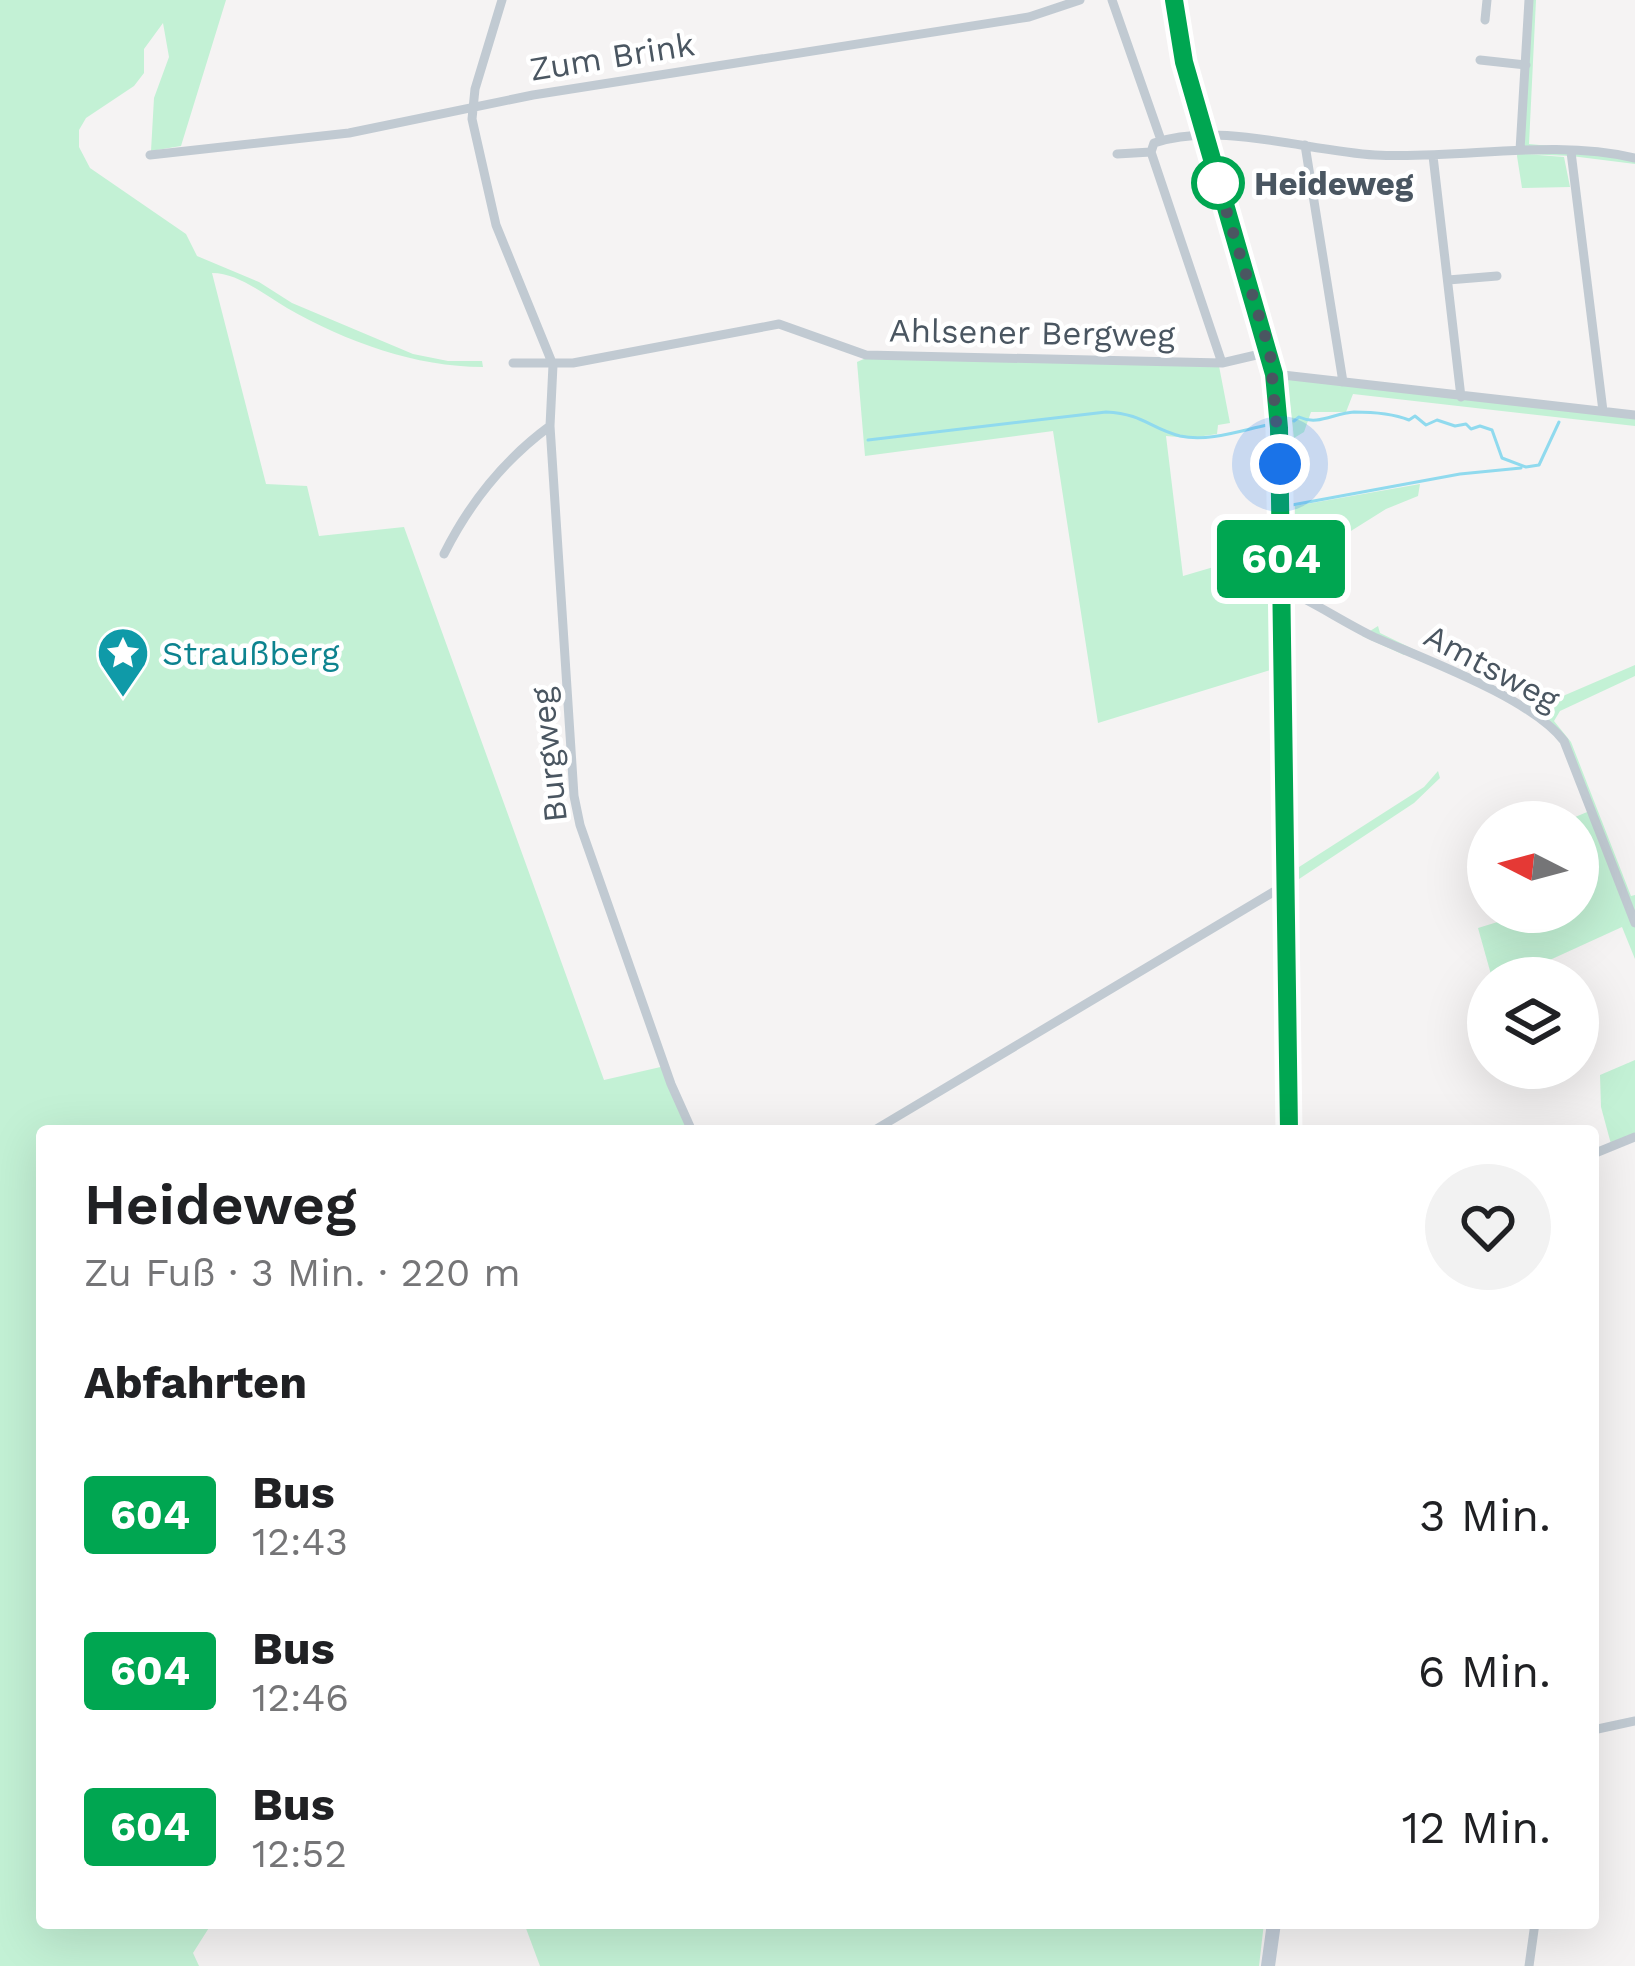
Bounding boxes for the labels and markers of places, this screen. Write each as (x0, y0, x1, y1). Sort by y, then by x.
marker: Heideweg (1193, 158, 1243, 208)
place label: Heideweg (1254, 164, 1414, 203)
place icon: Straußberg (95, 625, 151, 699)
place label: Straußberg (162, 634, 340, 673)

